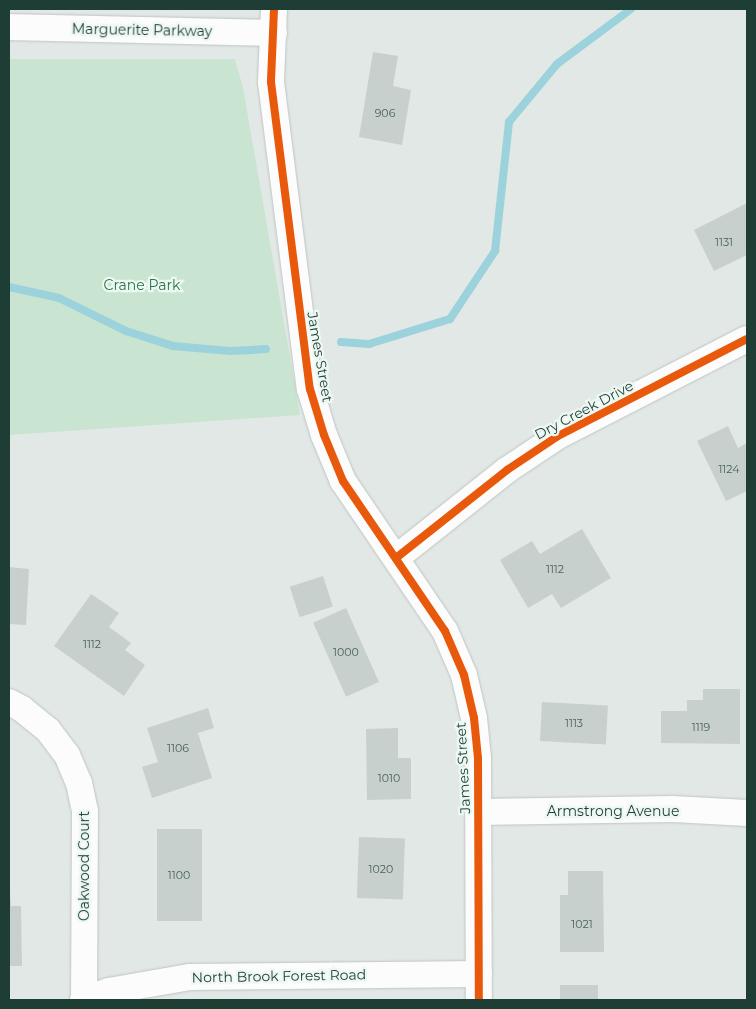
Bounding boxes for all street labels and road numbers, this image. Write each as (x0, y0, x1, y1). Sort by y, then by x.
street label: Marguerite Parkway (72, 20, 212, 40)
street label: James Street (304, 311, 336, 403)
street label: Dry Creek Drive (532, 377, 636, 443)
street label: James Street (452, 722, 474, 814)
street label: Armstrong Avenue (547, 803, 679, 819)
street label: Oakwood Court (76, 811, 92, 921)
street label: North Brook Forest Road (192, 966, 366, 986)

